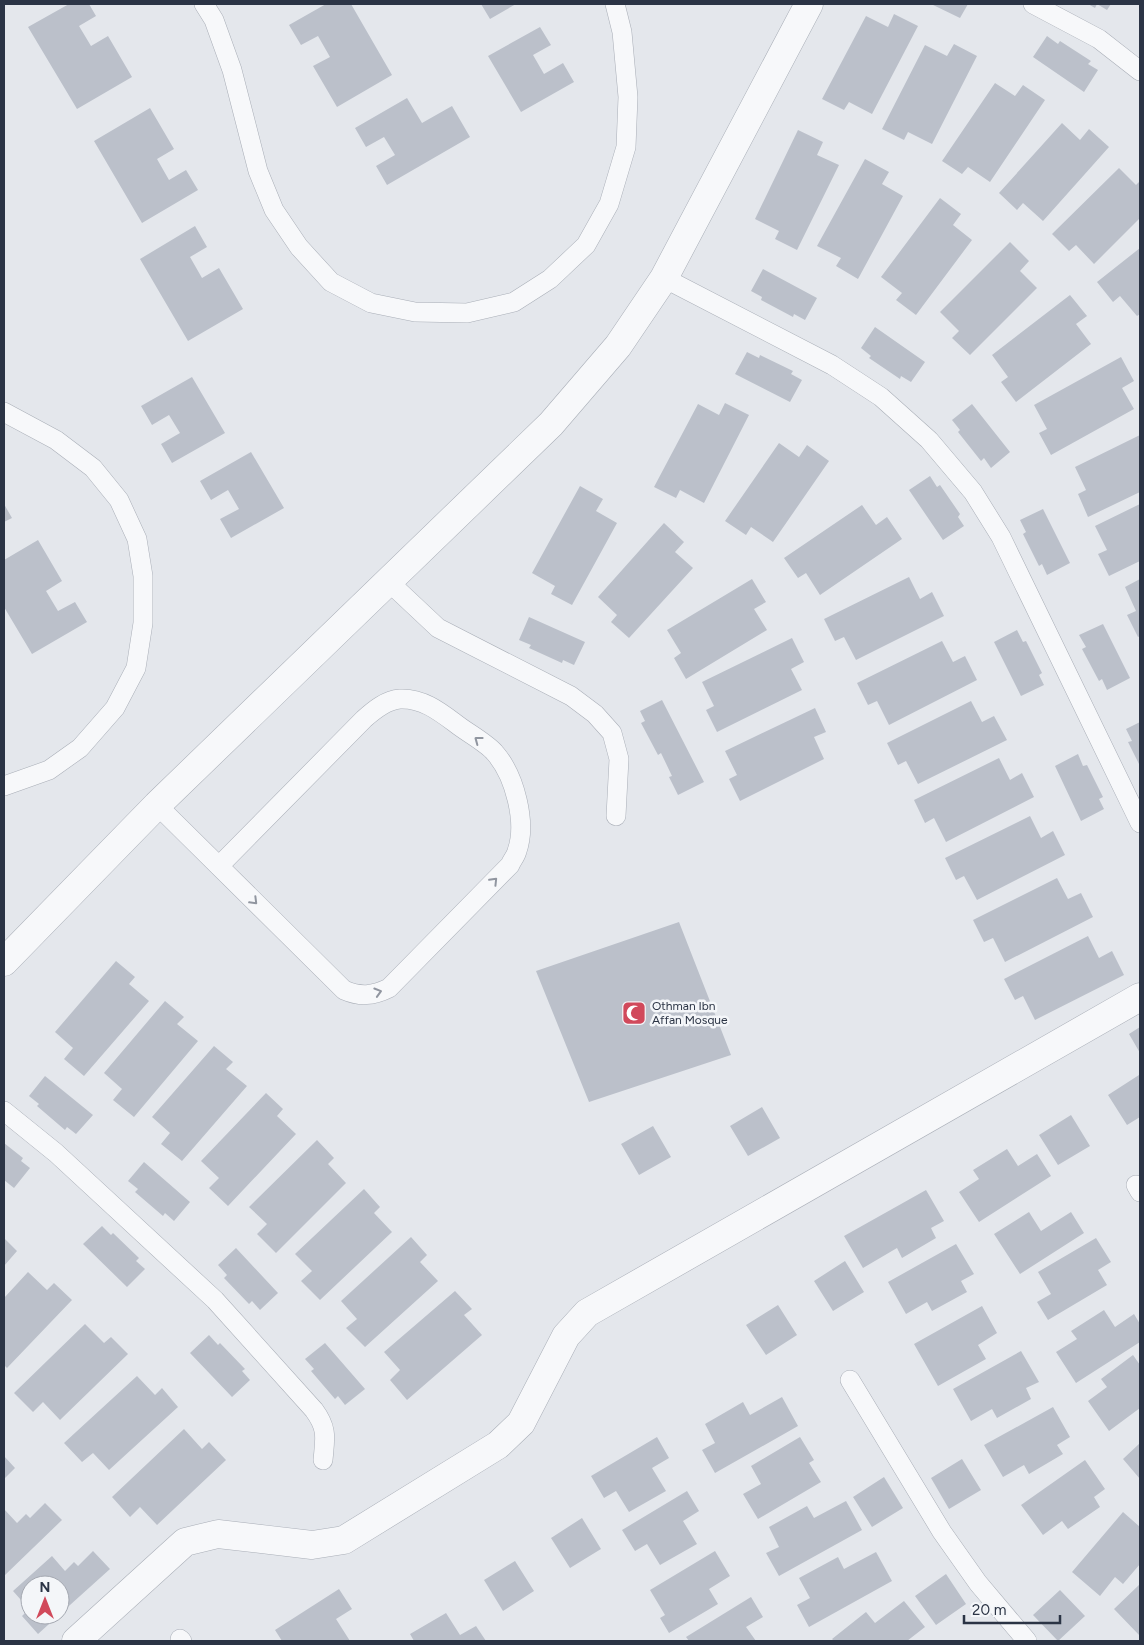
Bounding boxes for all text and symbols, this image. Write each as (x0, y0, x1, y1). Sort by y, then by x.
one-way arrow (475, 738, 484, 746)
one-way arrow (489, 877, 498, 886)
one-way arrow (248, 895, 257, 904)
one-way arrow (373, 988, 382, 998)
place label: Othman Ibn Affan Mosque (652, 999, 728, 1027)
mosque icon: Othman Ibn Affan Mosque (621, 1000, 647, 1026)
north arrow (20, 1575, 70, 1625)
text: N (40, 1579, 50, 1596)
scale bar (964, 1592, 1060, 1624)
text: 20 m (972, 1601, 1006, 1619)

